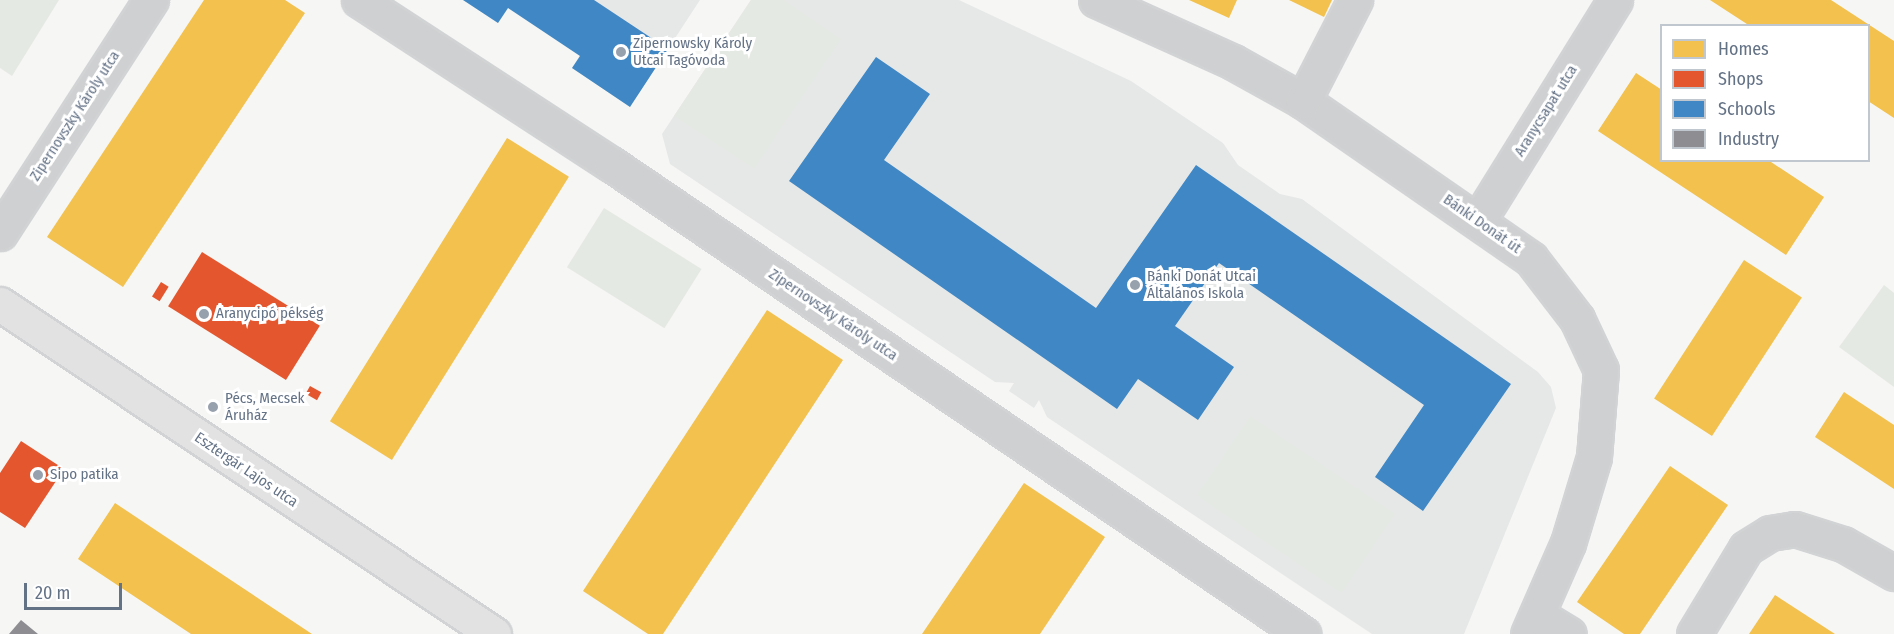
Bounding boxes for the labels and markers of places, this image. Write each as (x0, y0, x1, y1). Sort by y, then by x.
place label: Zipernowsky Károly Utcai Tagóvoda (633, 34, 752, 69)
marker: Zipernowsky Károly Utcai Tagóvoda (614, 45, 628, 59)
place label: Bánki Donát Utcai Általános Iskola (1147, 267, 1256, 302)
marker: Bánki Donát Utcai Általános Iskola (1128, 278, 1142, 292)
place label: Aranycipó pékség (216, 305, 323, 323)
marker: Aranycipó pékség (197, 307, 211, 321)
place label: Pécs, Mecsek Áruház (225, 389, 305, 424)
marker: Pécs, Mecsek Áruház (206, 400, 220, 414)
place label: Sipo patika (50, 466, 119, 484)
marker: Sipo patika (31, 468, 45, 482)

